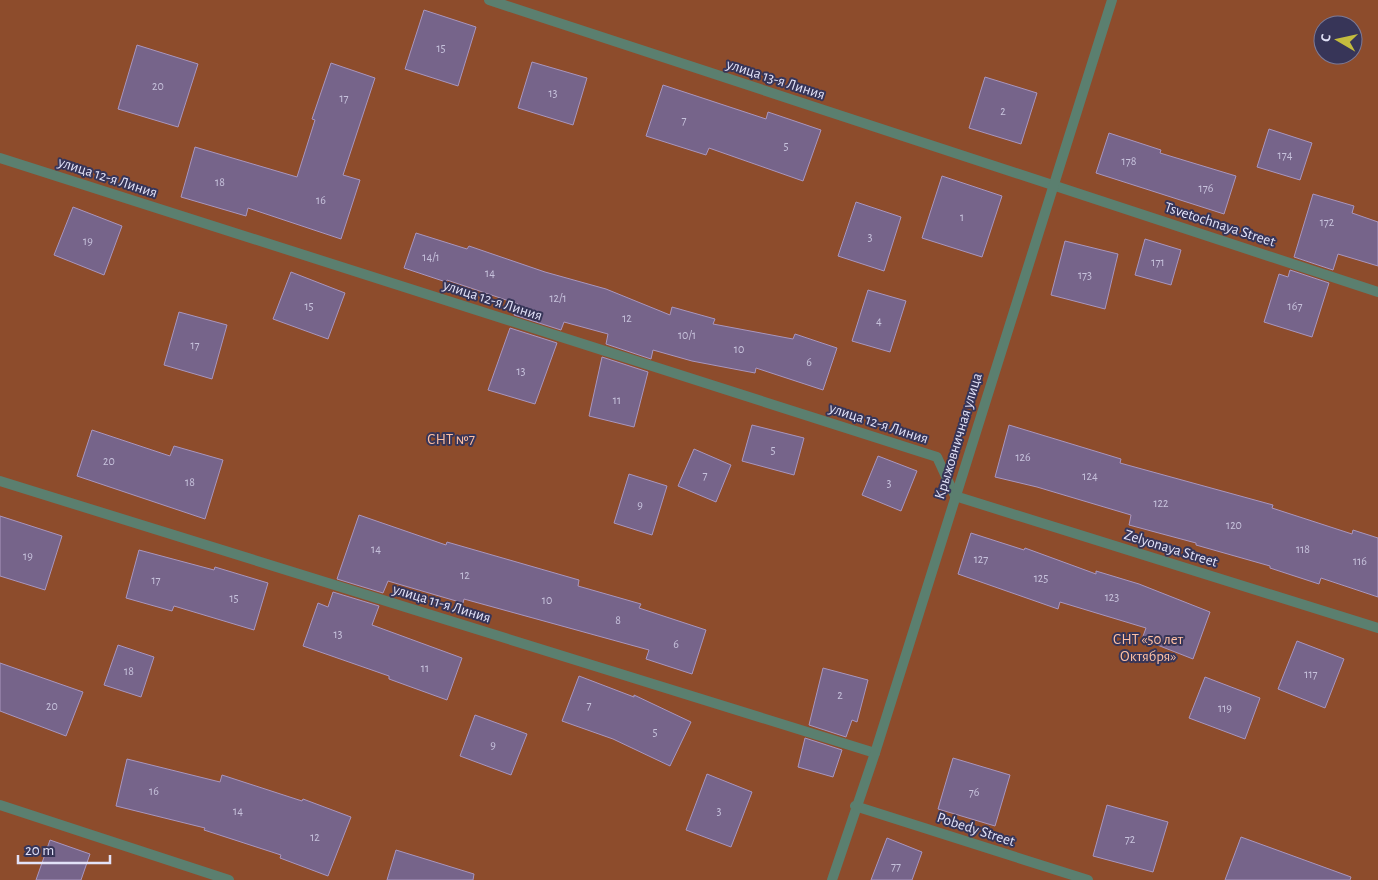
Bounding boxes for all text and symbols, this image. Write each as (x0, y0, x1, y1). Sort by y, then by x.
north arrow (1313, 15, 1363, 65)
text: С (1319, 33, 1334, 43)
house number: 15 (436, 42, 446, 54)
street label: улица 13-я Линия (724, 56, 827, 102)
house number: 20 (152, 80, 164, 92)
house number: 13 (548, 87, 558, 99)
house number: 17 (339, 92, 349, 104)
house number: 2 (1000, 105, 1006, 117)
house number: 7 (681, 114, 687, 126)
house number: 5 (783, 140, 789, 152)
house number: 174 (1278, 149, 1293, 161)
street label: улица 12-я Линия (55, 154, 159, 201)
house number: 178 (1122, 155, 1137, 167)
house number: 18 (215, 176, 225, 188)
house number: 176 (1199, 182, 1214, 194)
house number: 16 (316, 194, 326, 206)
street label: Tsvetochnaya Street (1163, 199, 1277, 250)
house number: 1 (960, 211, 964, 223)
house number: 172 (1320, 216, 1335, 228)
house number: 3 (868, 231, 873, 243)
house number: 19 (83, 235, 93, 247)
house number: 14/1 (422, 251, 440, 263)
house number: 171 (1151, 256, 1165, 268)
house number: 14 (485, 267, 495, 279)
house number: 173 (1078, 269, 1092, 281)
street label: улица 12-я Линия (440, 277, 544, 324)
house number: 12/1 (549, 292, 567, 304)
house number: 15 (304, 300, 314, 312)
house number: 167 (1288, 300, 1302, 312)
house number: 12 (622, 312, 632, 324)
house number: 4 (876, 315, 882, 327)
house number: 10/1 (678, 329, 696, 341)
house number: 17 (190, 339, 200, 351)
house number: 10 (734, 343, 744, 355)
house number: 6 (806, 356, 812, 368)
house number: 13 (516, 365, 526, 377)
street label: Крыжовничная улица (932, 371, 985, 501)
house number: 11 (613, 394, 621, 406)
street label: улица 12-я Линия (826, 400, 930, 447)
park label: СНТ №7 (427, 432, 475, 447)
house number: 5 (770, 444, 776, 456)
house number: 126 (1015, 451, 1031, 463)
house number: 20 (103, 455, 115, 467)
house number: 7 (702, 469, 708, 481)
house number: 124 (1082, 470, 1098, 482)
house number: 18 (185, 476, 195, 488)
house number: 3 (887, 477, 892, 489)
house number: 122 (1153, 497, 1169, 509)
house number: 9 (637, 499, 643, 511)
house number: 120 (1226, 519, 1242, 531)
street label: Zelyonaya Street (1122, 527, 1220, 570)
house number: 14 (371, 543, 381, 555)
house number: 118 (1296, 543, 1310, 555)
house number: 19 (23, 550, 33, 562)
house number: 127 (974, 553, 988, 565)
house number: 116 (1353, 555, 1367, 567)
house number: 12 (460, 569, 470, 581)
house number: 125 (1034, 572, 1048, 584)
house number: 17 (151, 574, 161, 586)
street label: улица 11-я Линия (390, 581, 493, 626)
house number: 123 (1105, 591, 1119, 603)
house number: 15 (229, 592, 239, 604)
house number: 10 (542, 594, 552, 606)
house number: 8 (615, 614, 621, 626)
house number: 13 (333, 628, 343, 640)
park label: СНТ «50 лет Октября» (1113, 632, 1184, 664)
house number: 6 (673, 638, 679, 650)
house number: 11 (421, 662, 429, 674)
house number: 18 (124, 665, 134, 677)
house number: 117 (1304, 668, 1318, 680)
house number: 2 (837, 689, 843, 701)
house number: 7 (586, 699, 592, 711)
house number: 20 (46, 700, 58, 712)
house number: 119 (1218, 702, 1232, 714)
house number: 5 (652, 726, 658, 738)
house number: 9 (490, 739, 496, 751)
house number: 16 (149, 785, 159, 797)
house number: 76 (969, 786, 980, 798)
house number: 14 (233, 805, 243, 817)
house number: 3 (717, 805, 722, 817)
street label: Pobedy Street (935, 810, 1017, 849)
house number: 12 (310, 831, 320, 843)
scale bar (18, 832, 110, 864)
house number: 72 (1125, 833, 1136, 845)
text: 20 m (25, 843, 54, 858)
house number: 77 (891, 860, 901, 872)

